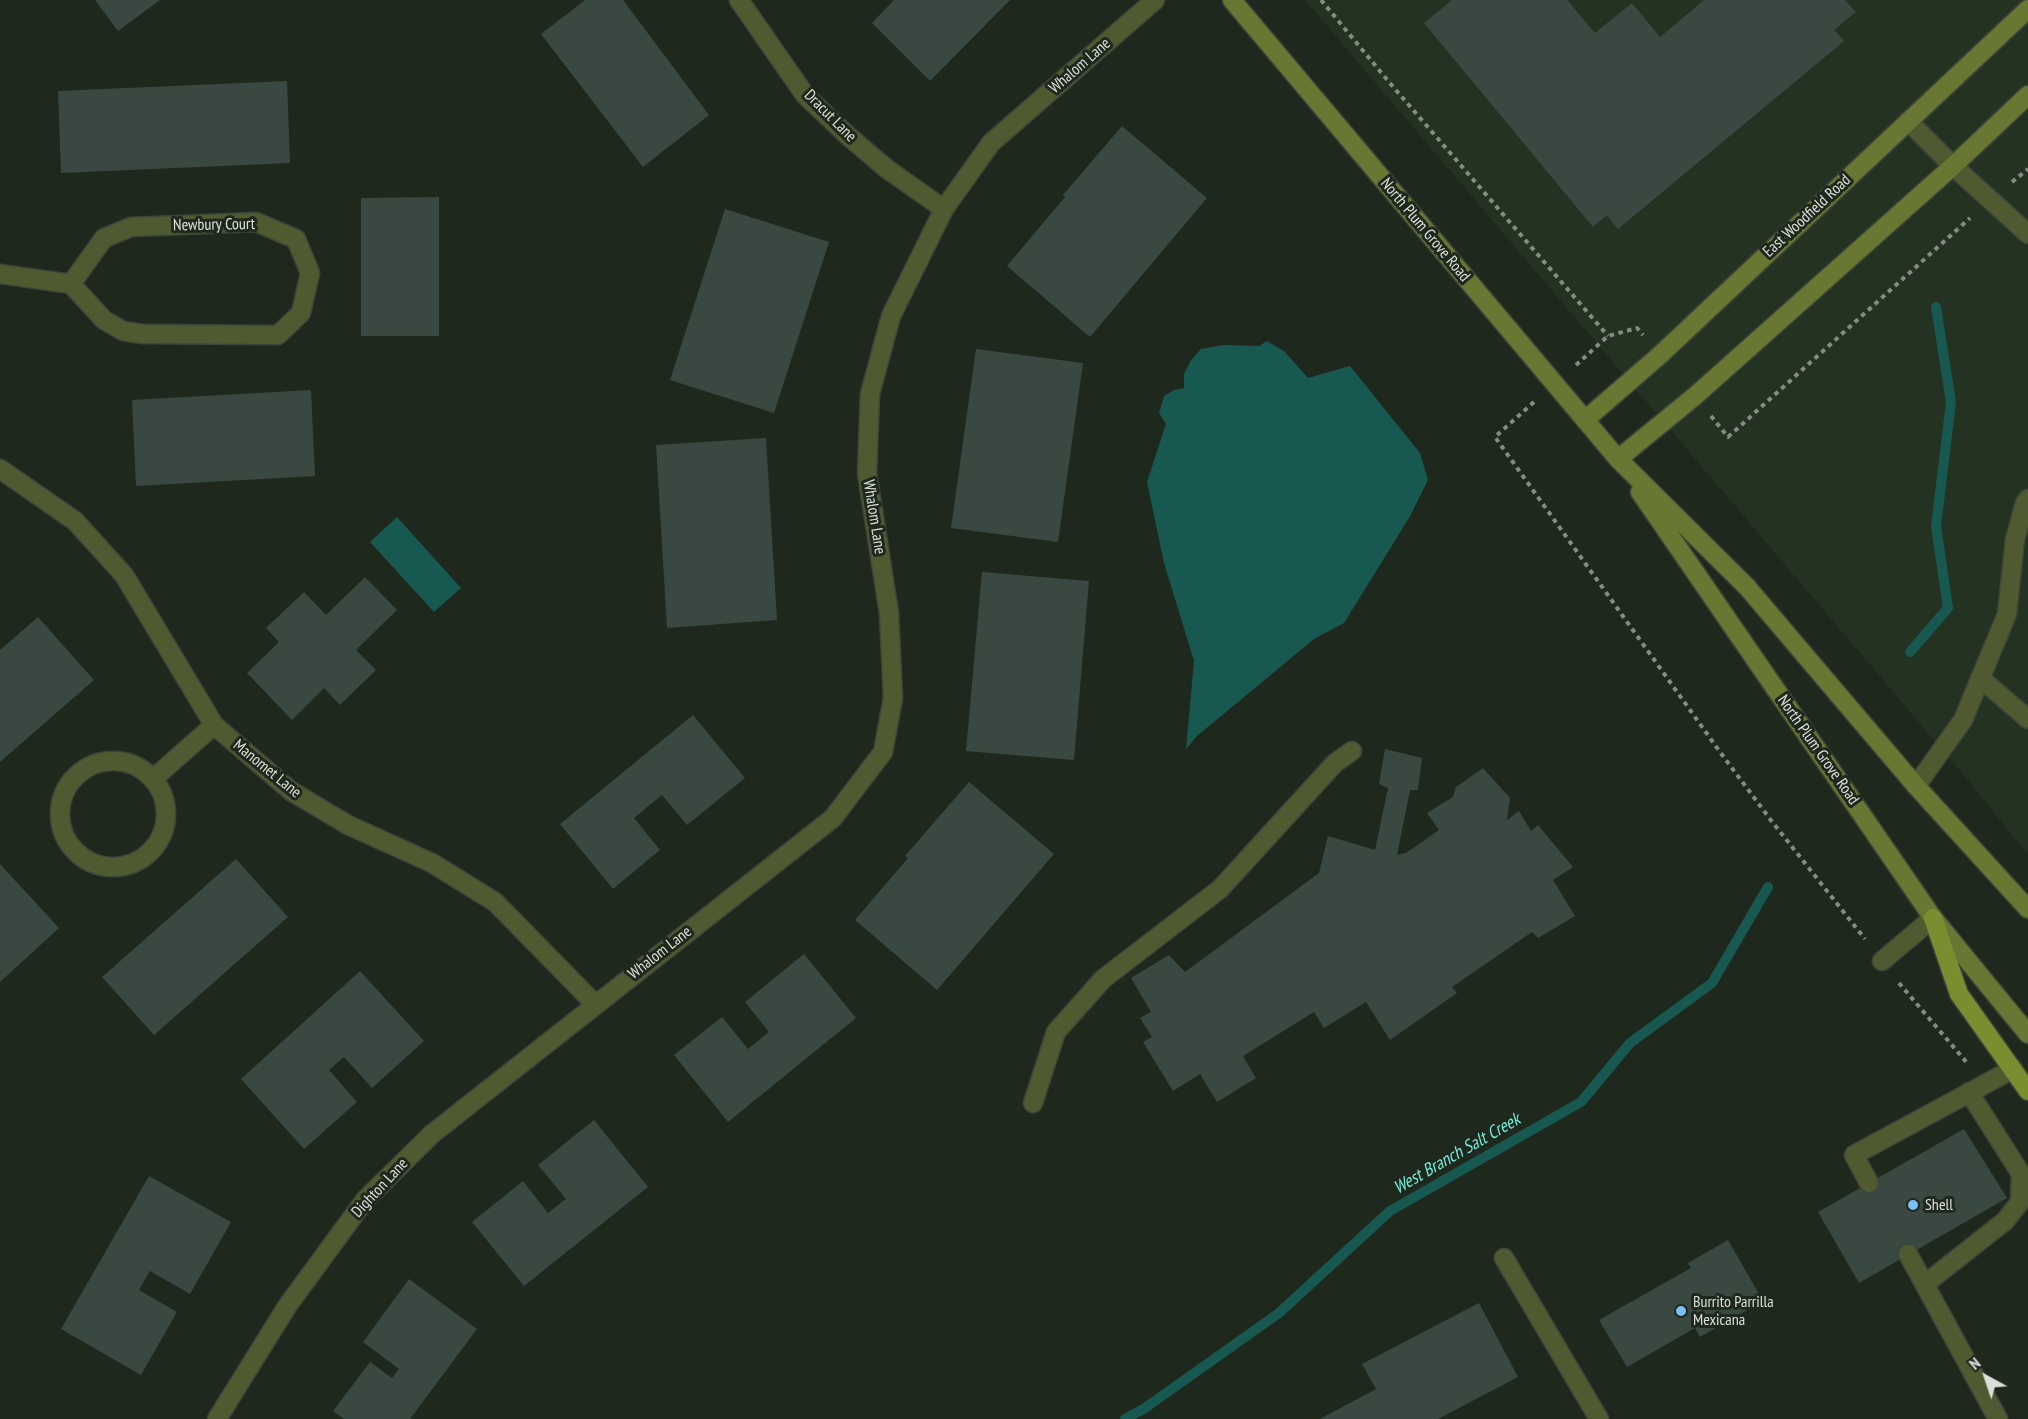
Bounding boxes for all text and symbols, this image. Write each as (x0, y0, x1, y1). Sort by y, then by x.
street label: Whalom Lane (1045, 34, 1115, 98)
street label: Dracut Lane (800, 86, 860, 146)
street label: East Woodfield Road (1759, 171, 1855, 261)
street label: North Plum Grove Road (1376, 174, 1474, 286)
street label: Newbury Court (173, 215, 255, 235)
street label: Whalom Lane (859, 478, 889, 556)
street label: North Plum Grove Road (1773, 692, 1863, 808)
street label: Manomet Lane (229, 736, 305, 802)
street label: Whalom Lane (625, 922, 695, 984)
water label: West Branch Salt Creek (1390, 1109, 1524, 1199)
street label: Dighton Lane (348, 1154, 412, 1222)
place label: Shell (1925, 1195, 1953, 1215)
marker: Shell (1906, 1198, 1920, 1212)
place label: Burrito Parrilla Mexicana (1693, 1292, 1774, 1330)
marker: Burrito Parrilla Mexicana (1674, 1304, 1688, 1318)
north arrow (1956, 1347, 2016, 1407)
text: N (1965, 1353, 1984, 1374)

